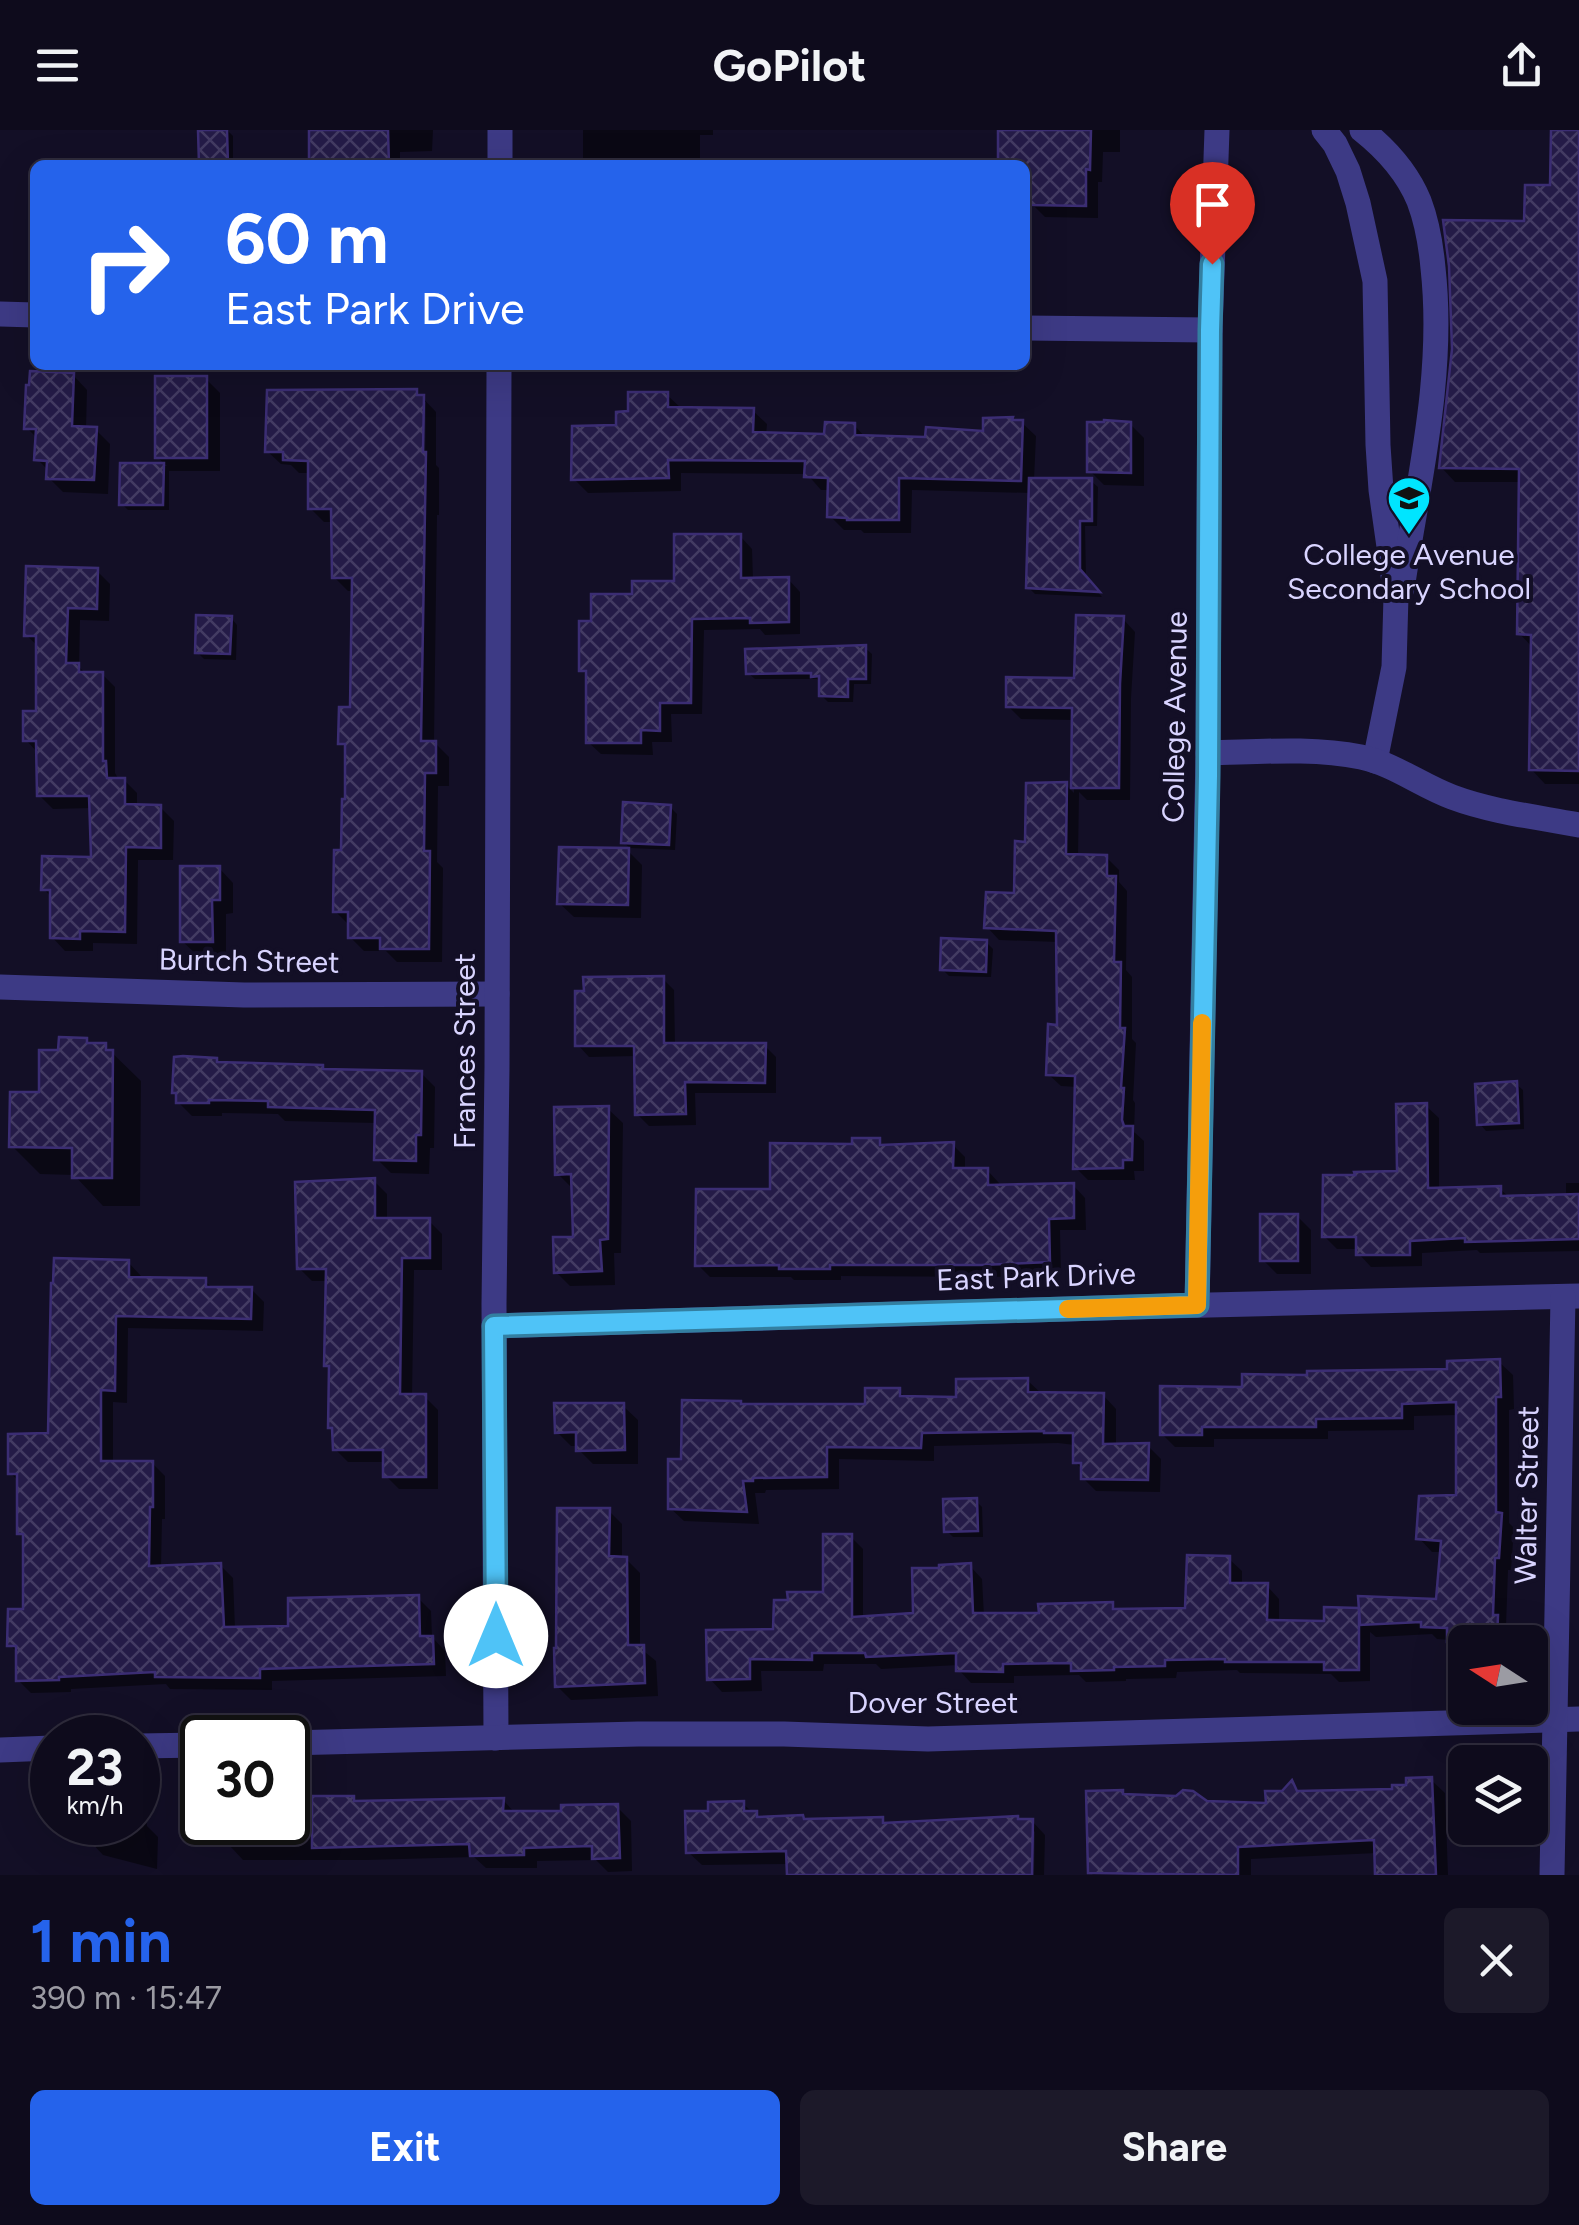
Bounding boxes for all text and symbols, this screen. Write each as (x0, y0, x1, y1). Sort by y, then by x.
icon: menu (30, 38, 85, 93)
text: GoPilot (713, 38, 866, 92)
icon: share (1494, 38, 1549, 93)
pin (1170, 162, 1255, 265)
icon: arrive (1185, 177, 1240, 232)
text: 60 m (225, 196, 389, 281)
icon: right (60, 200, 190, 330)
text: East Park Drive (225, 281, 524, 335)
school or university icon: College Avenue Secondary School (1386, 475, 1432, 536)
place label: College Avenue Secondary School (1287, 536, 1531, 607)
street label: College Avenue (1154, 611, 1195, 823)
street label: Burtch Street (158, 940, 340, 981)
street label: Frances Street (446, 953, 483, 1149)
street label: East Park Drive (936, 1255, 1136, 1298)
street label: Walter Street (1506, 1405, 1547, 1585)
position arrow (444, 1584, 548, 1688)
north arrow (1448, 1625, 1548, 1725)
map controls (1448, 1625, 1548, 1845)
street label: Dover Street (848, 1684, 1018, 1721)
speed limit sign: 30 (180, 1715, 310, 1845)
text: 23 (67, 1737, 123, 1798)
button: layers (1448, 1745, 1548, 1845)
text: km/h (66, 1790, 124, 1820)
text: 1 min (30, 1905, 172, 1977)
button: close (1444, 1908, 1549, 2013)
text: 390 m · 15:47 (30, 1979, 222, 2017)
button: Exit (30, 2090, 780, 2205)
button: Share (800, 2090, 1549, 2205)

